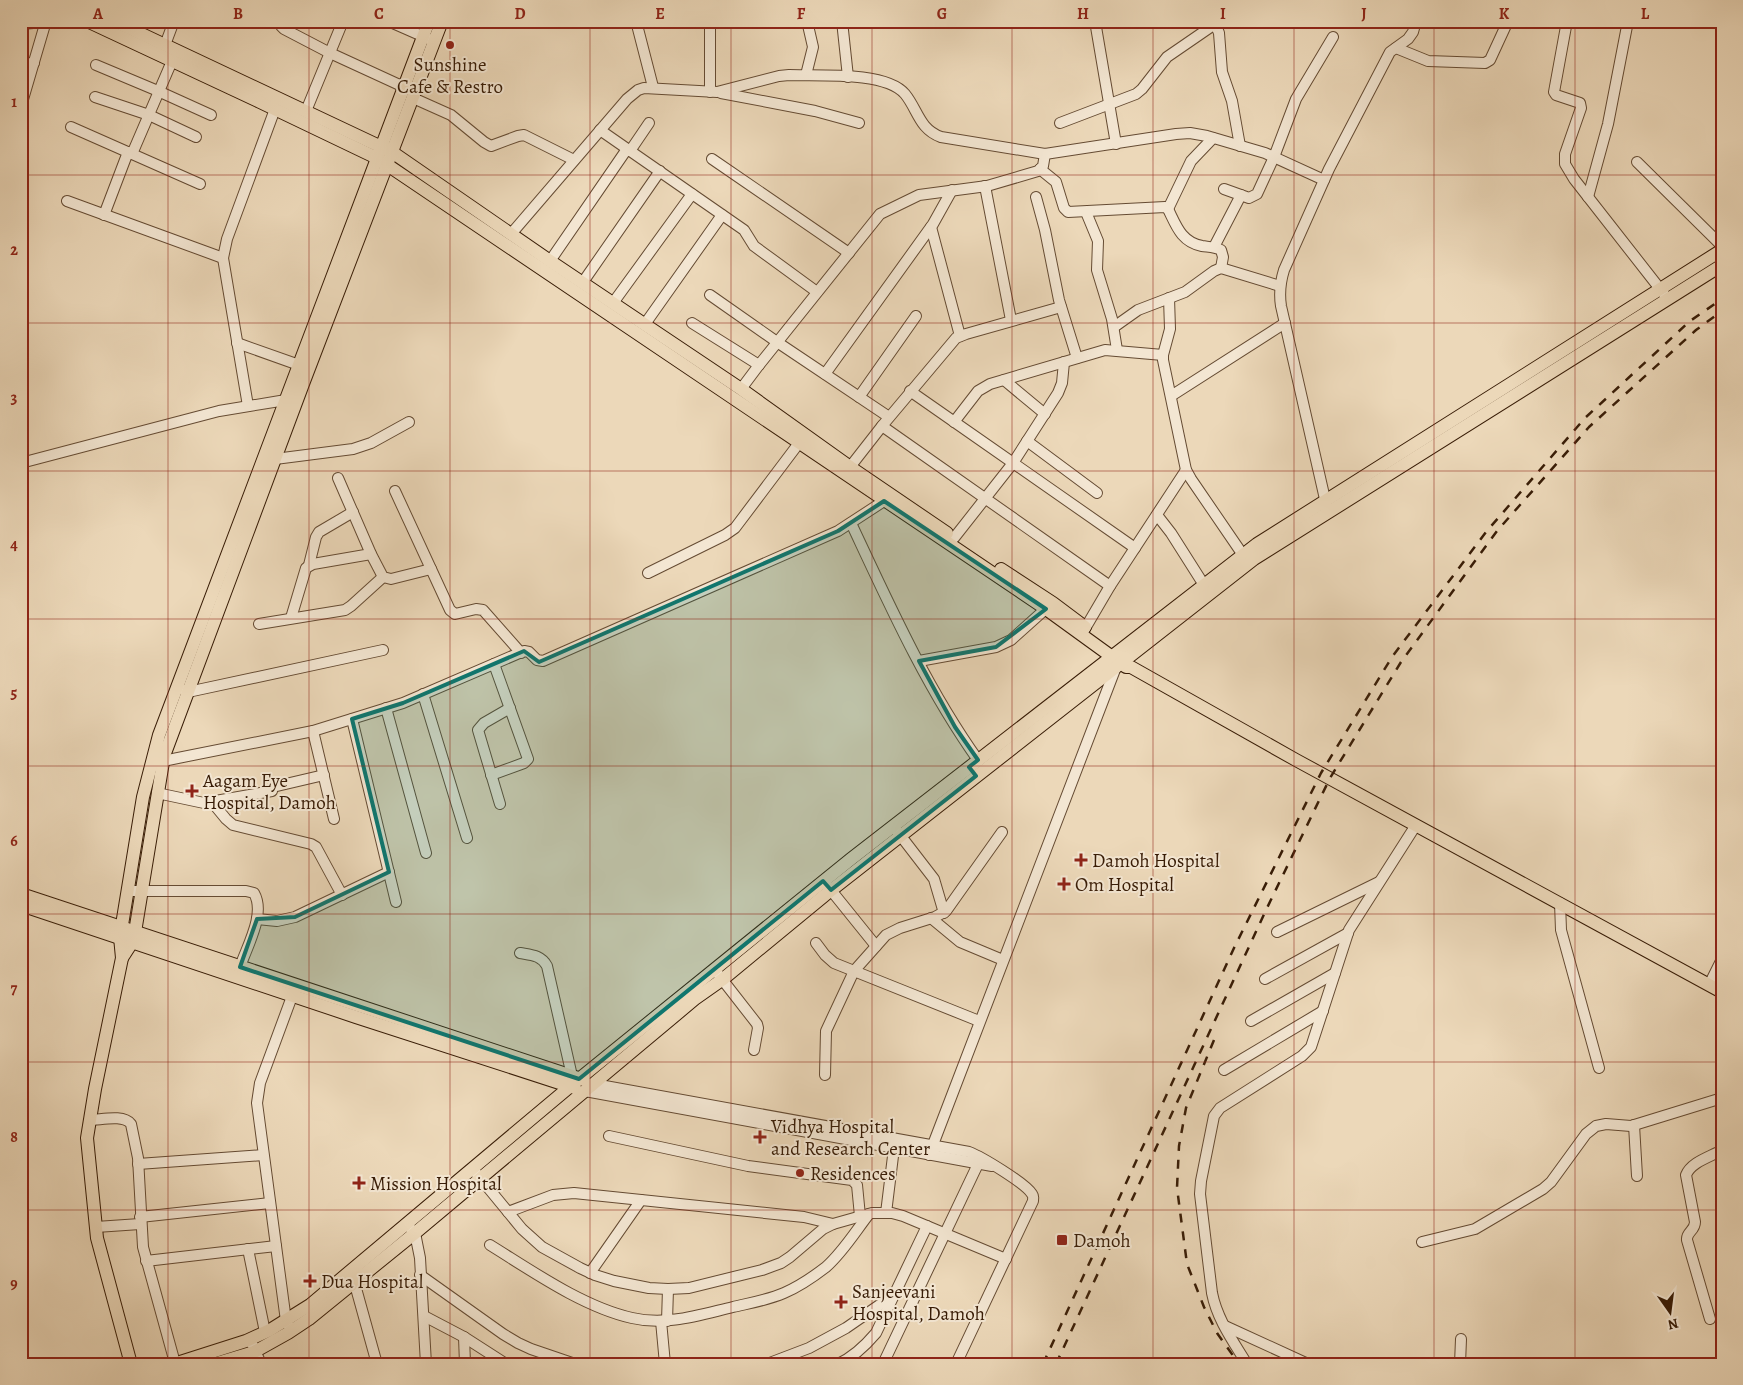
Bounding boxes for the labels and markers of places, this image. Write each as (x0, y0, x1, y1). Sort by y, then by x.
marker: Sunshine Cafe & Restro (444, 39, 456, 51)
place label: Sunshine Cafe & Restro (397, 52, 503, 100)
place label: Aagam Eye Hospital, Damoh (202, 768, 336, 816)
marker: Aagam Eye Hospital, Damoh (185, 784, 199, 798)
place label: Damoh Hospital (1092, 848, 1220, 874)
marker: Damoh Hospital (1074, 853, 1088, 867)
place label: Om Hospital (1075, 872, 1174, 898)
marker: Om Hospital (1057, 877, 1071, 891)
place label: Vidhya Hospital and Research Center (770, 1114, 930, 1162)
marker: Vidhya Hospital and Research Center (753, 1130, 767, 1144)
place label: Residences (810, 1161, 896, 1187)
marker: Residences (794, 1167, 806, 1179)
place label: Mission Hospital (370, 1171, 502, 1197)
marker: Mission Hospital (352, 1176, 366, 1190)
place label: Damoh (1073, 1228, 1131, 1254)
marker: Damoh (1055, 1233, 1069, 1247)
place label: Dua Hospital (321, 1269, 424, 1295)
marker: Dua Hospital (303, 1274, 317, 1288)
place label: Sanjeevani Hospital, Damoh (852, 1279, 985, 1327)
marker: Sanjeevani Hospital, Damoh (834, 1295, 848, 1309)

